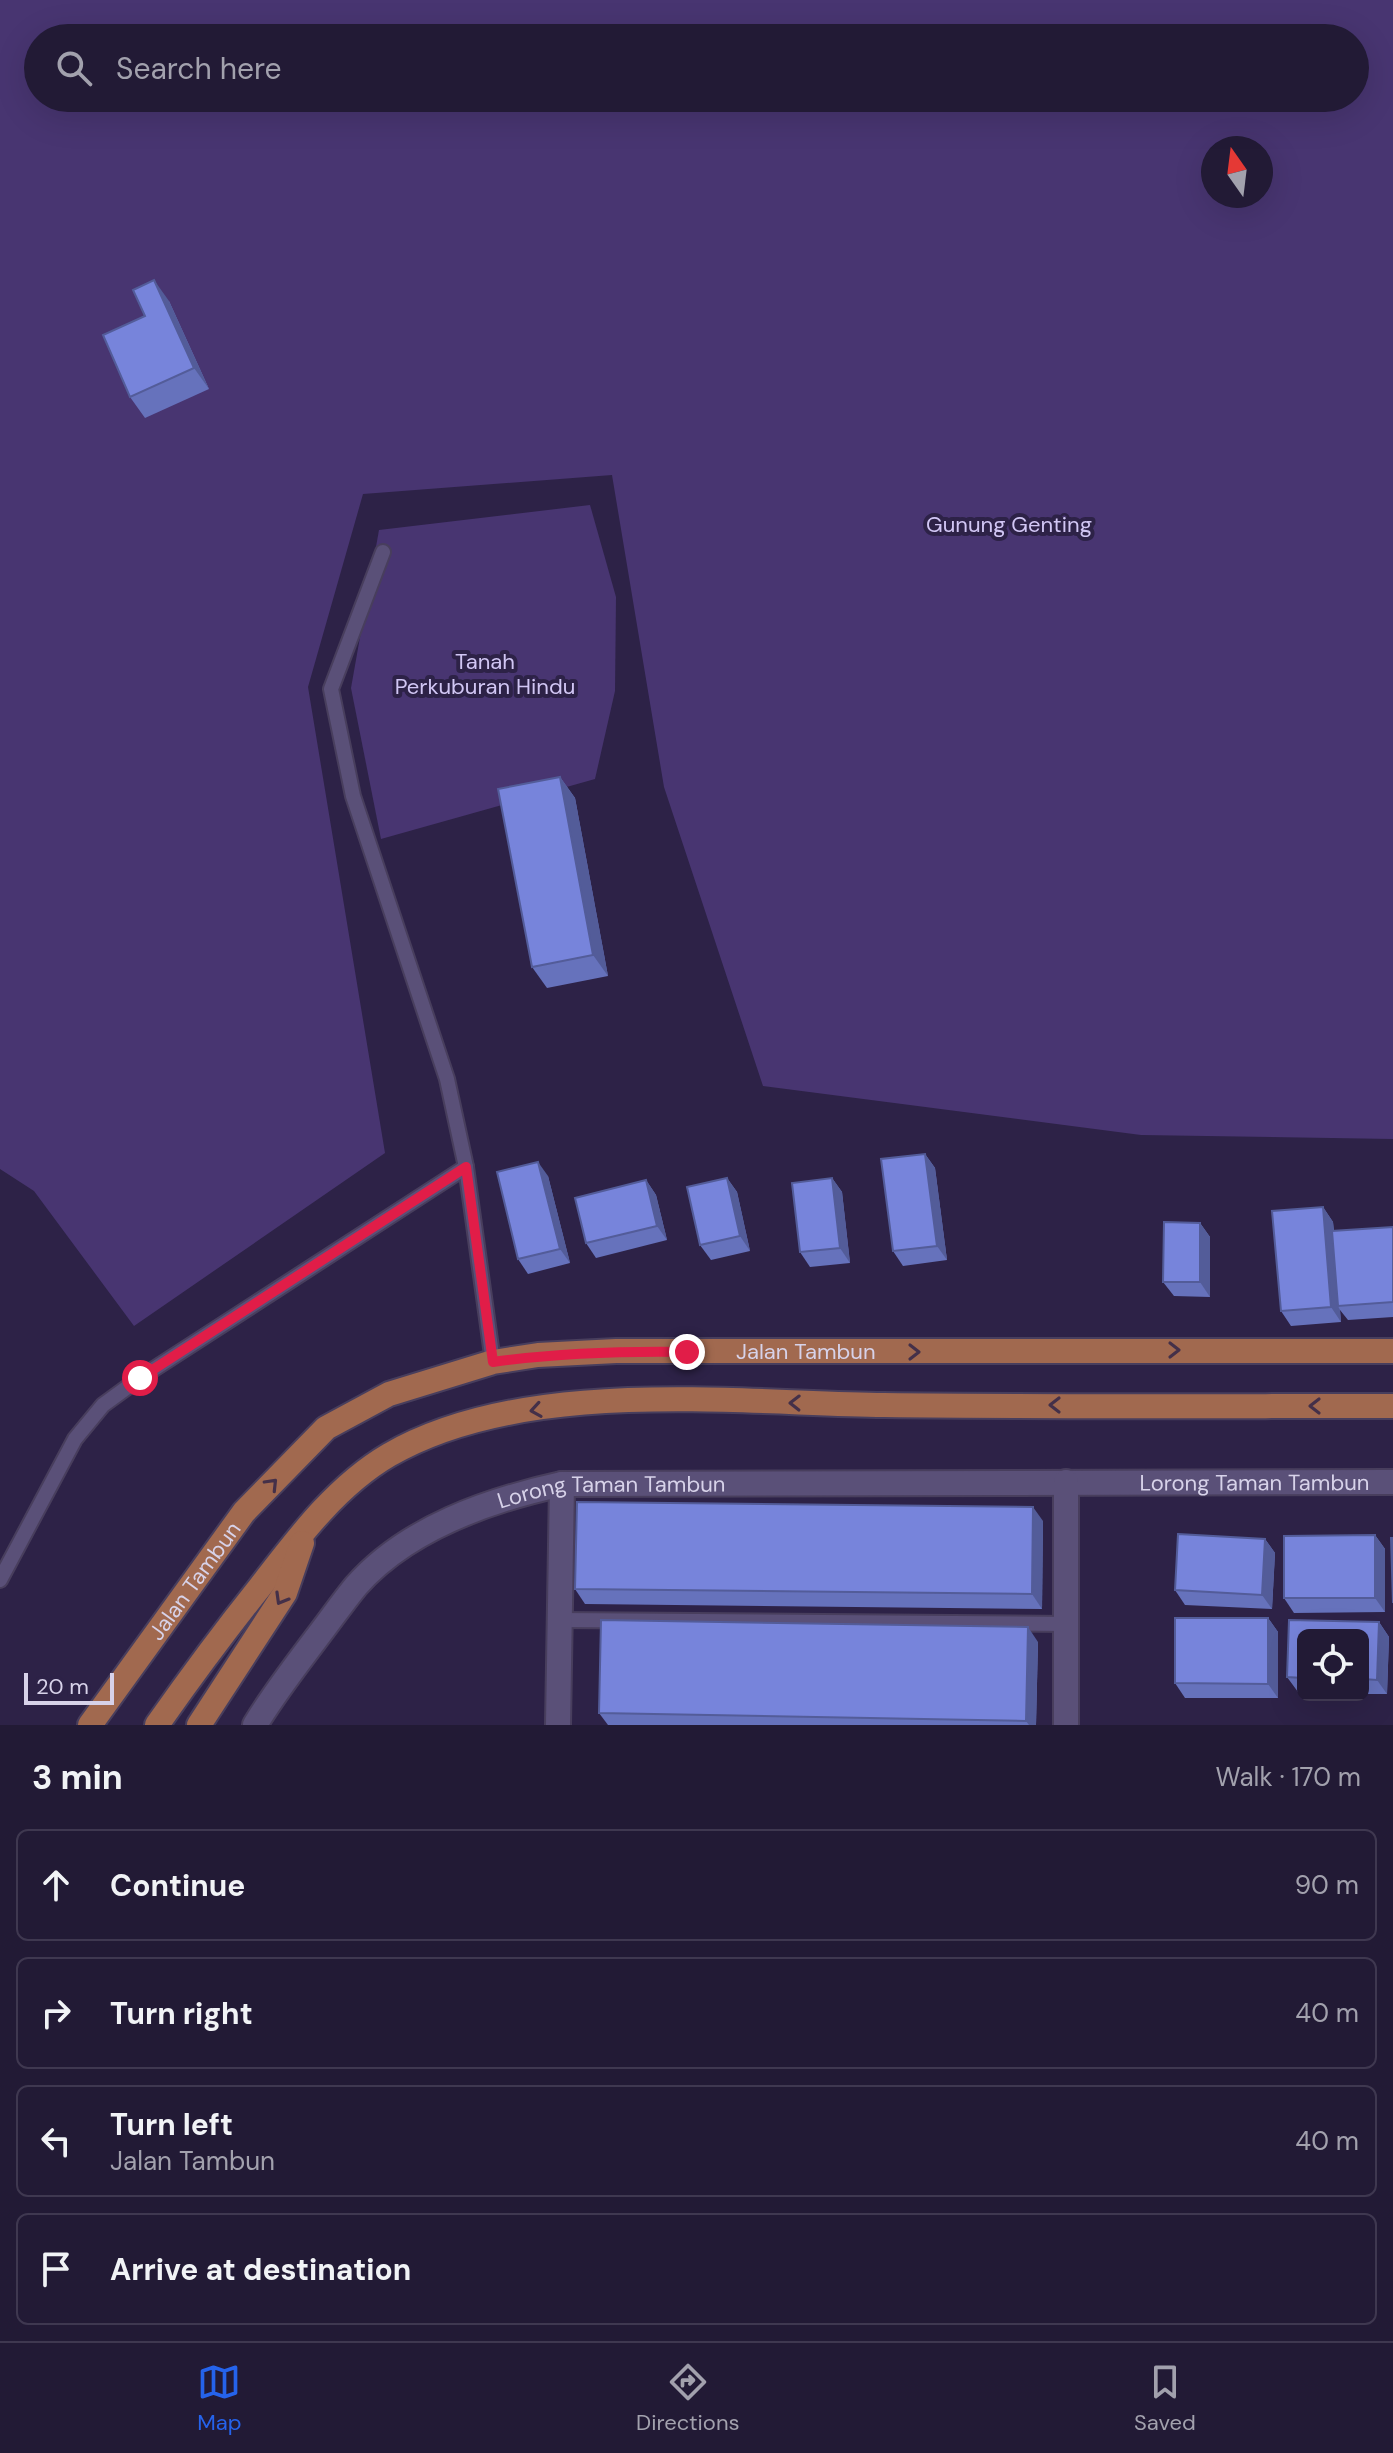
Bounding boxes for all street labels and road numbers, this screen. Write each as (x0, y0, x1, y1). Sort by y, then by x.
street label: Jalan Tambun (736, 1337, 876, 1366)
street label: Lorong Taman Tambun (1140, 1468, 1369, 1498)
street label: Lorong Taman Tambun (494, 1470, 725, 1515)
street label: Jalan Tambun (142, 1516, 247, 1646)

